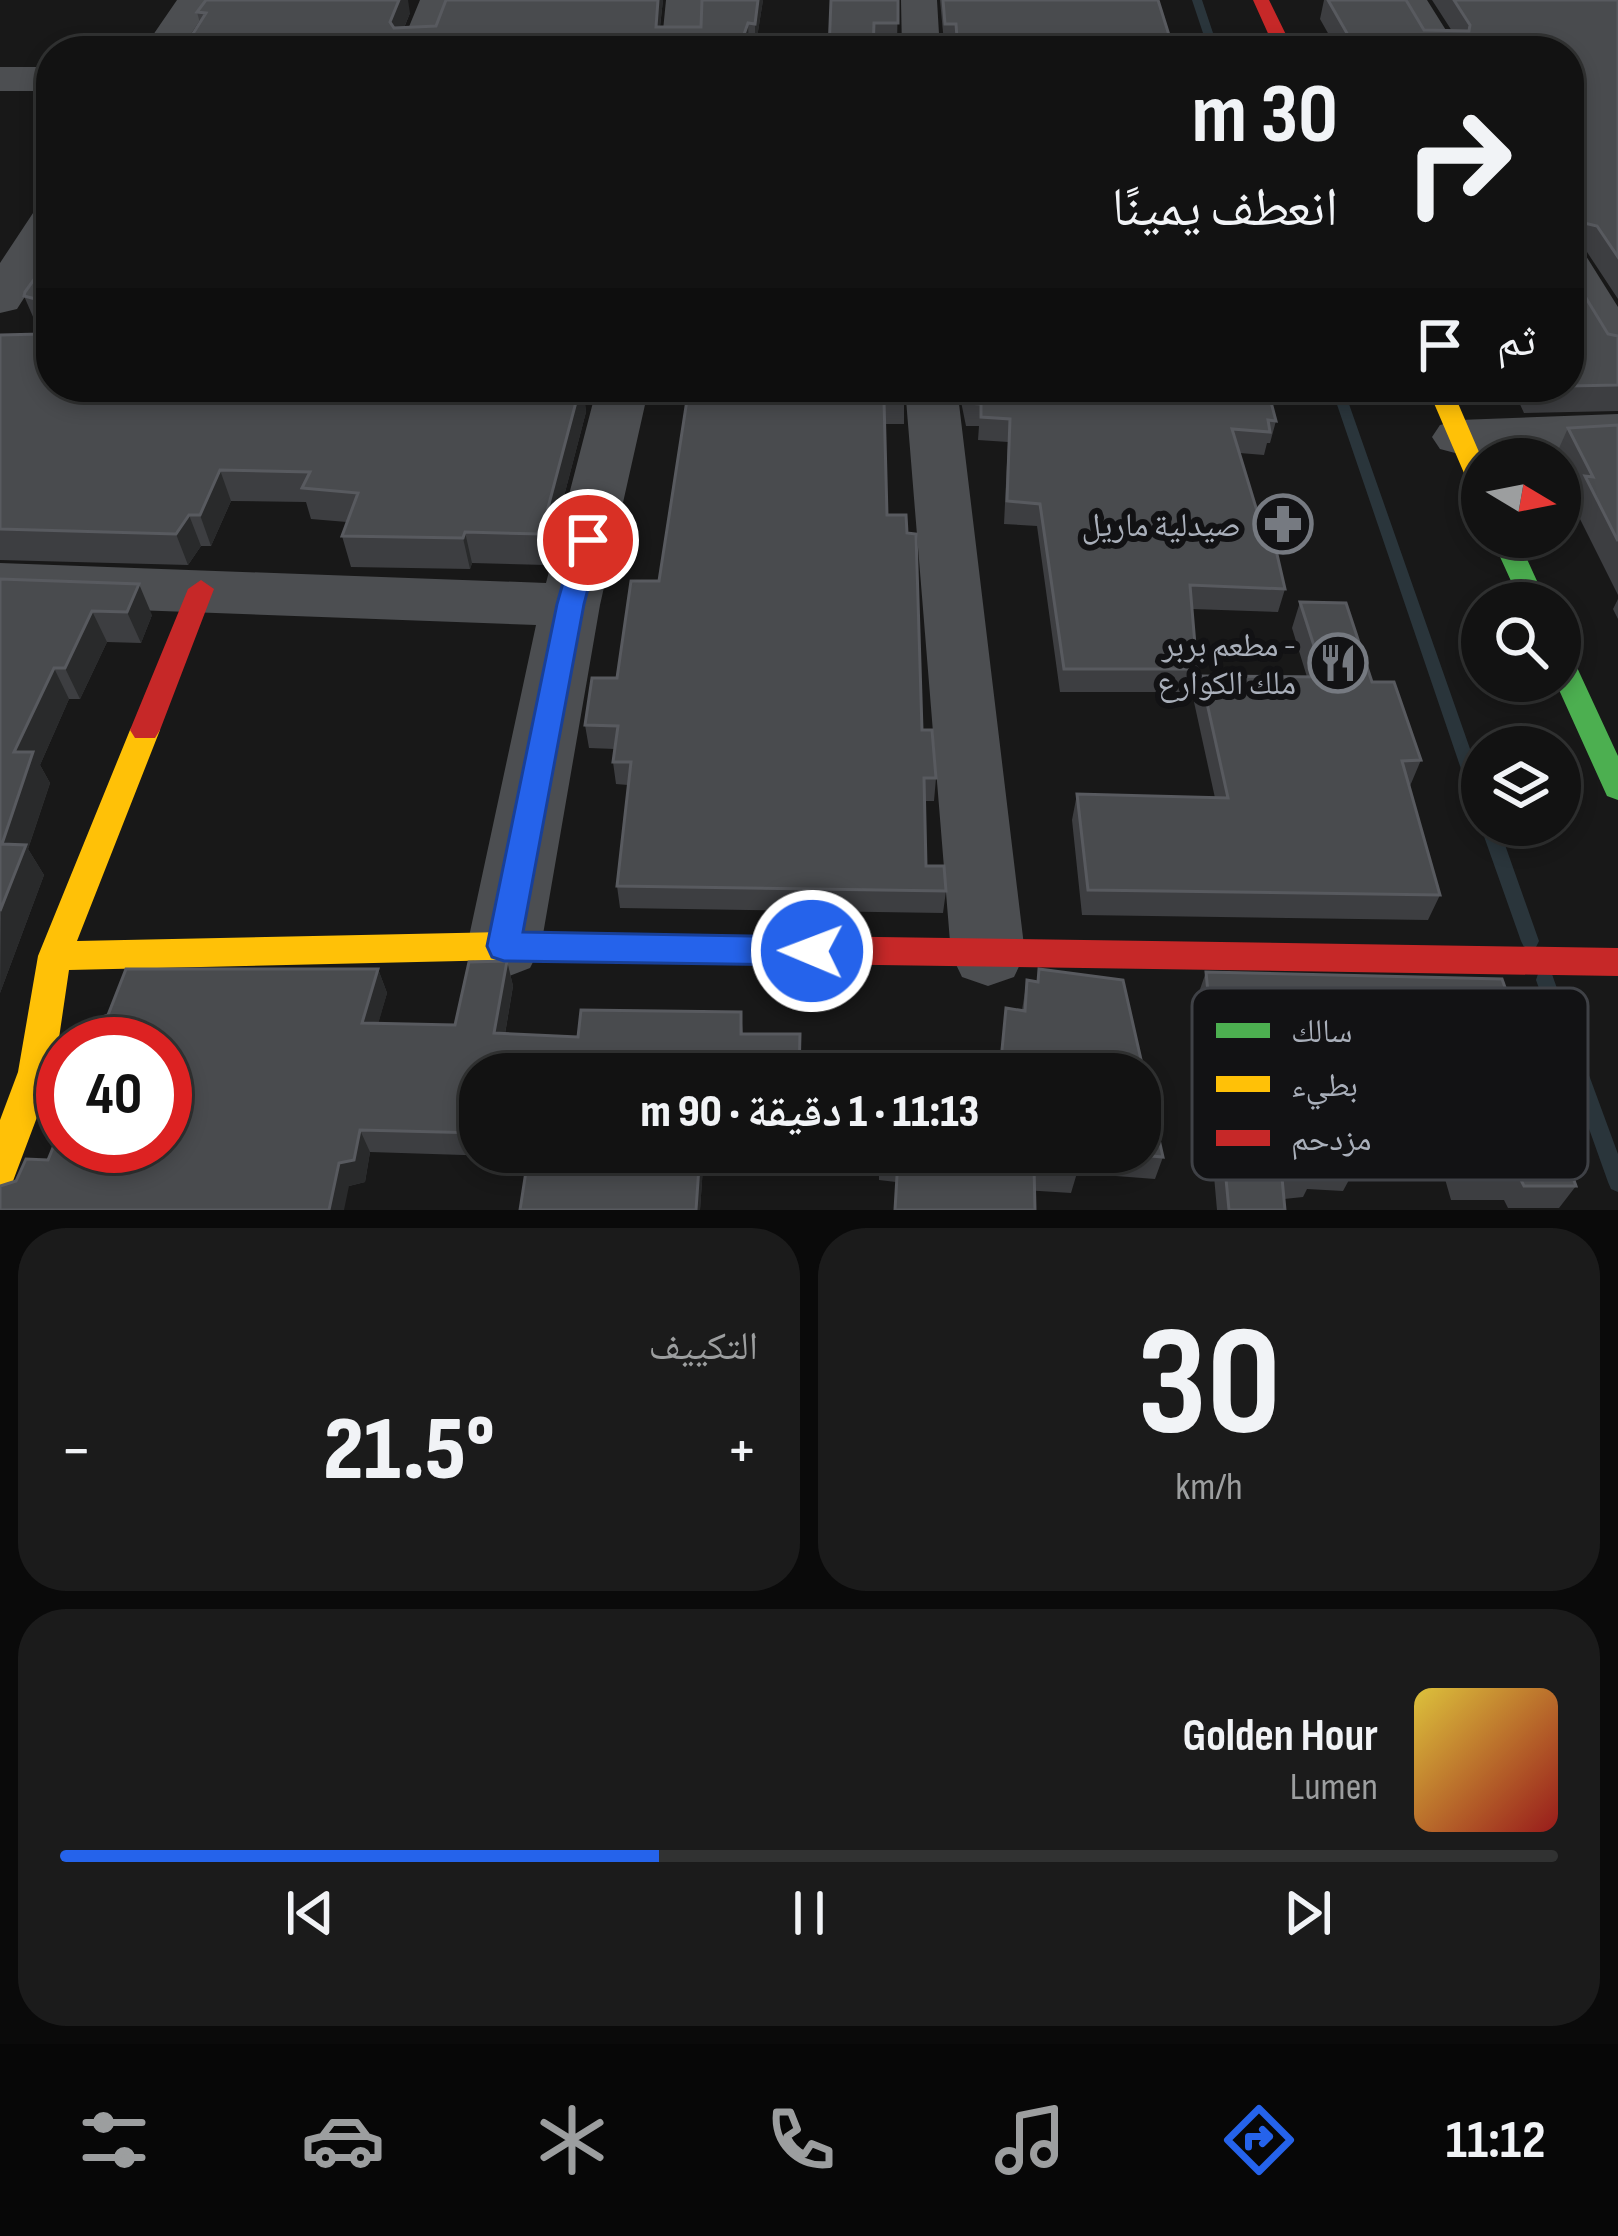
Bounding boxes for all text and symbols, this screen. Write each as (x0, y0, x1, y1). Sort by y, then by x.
text: 30 m (1192, 65, 1338, 166)
icon: right (1380, 84, 1536, 240)
text: انعطف يمينًا (1112, 176, 1338, 241)
icon: arrive (1407, 312, 1473, 378)
text: ثم (1497, 314, 1536, 369)
north arrow (1461, 438, 1581, 558)
map controls (1461, 438, 1581, 846)
pin (537, 489, 639, 591)
pharmacy icon: صيدلية ماريل (1252, 493, 1314, 555)
place label: صيدلية ماريل (1082, 506, 1241, 546)
icon: arrive (555, 507, 621, 573)
button: search (1461, 582, 1581, 702)
place label: مطعم بربر - ملك الكوارع (1157, 626, 1296, 704)
restaurant icon: مطعم بربر - ملك الكوارع (1307, 632, 1369, 694)
button: layers (1461, 726, 1581, 846)
position arrow (749, 888, 875, 1014)
legend (1192, 988, 1588, 1180)
text: سالك (1291, 1012, 1352, 1052)
speed limit sign: 40 (36, 1017, 192, 1173)
text: بطيء (1291, 1066, 1358, 1110)
text: 11:13 · 1 دقيقة · 90 m (641, 1085, 979, 1140)
text: مزدحم (1291, 1120, 1371, 1161)
text: 30 (1137, 1292, 1281, 1479)
text: التكييف (649, 1324, 758, 1371)
text: 21.5° (323, 1397, 495, 1505)
text: − (60, 1412, 92, 1491)
text: + (726, 1412, 758, 1491)
text: km/h (1175, 1464, 1243, 1511)
text: Golden Hour (1183, 1709, 1378, 1764)
text: Lumen (1290, 1764, 1378, 1811)
icon: previous (277, 1880, 343, 1946)
icon: pause (776, 1880, 842, 1946)
icon: next (1275, 1880, 1341, 1946)
icon: filters (72, 2098, 156, 2182)
icon: car (301, 2098, 385, 2182)
icon: climate (530, 2098, 614, 2182)
icon: phone (759, 2098, 843, 2182)
icon: music (988, 2098, 1072, 2182)
icon: directions (1217, 2098, 1301, 2182)
text: 11:12 (1446, 2108, 1546, 2173)

